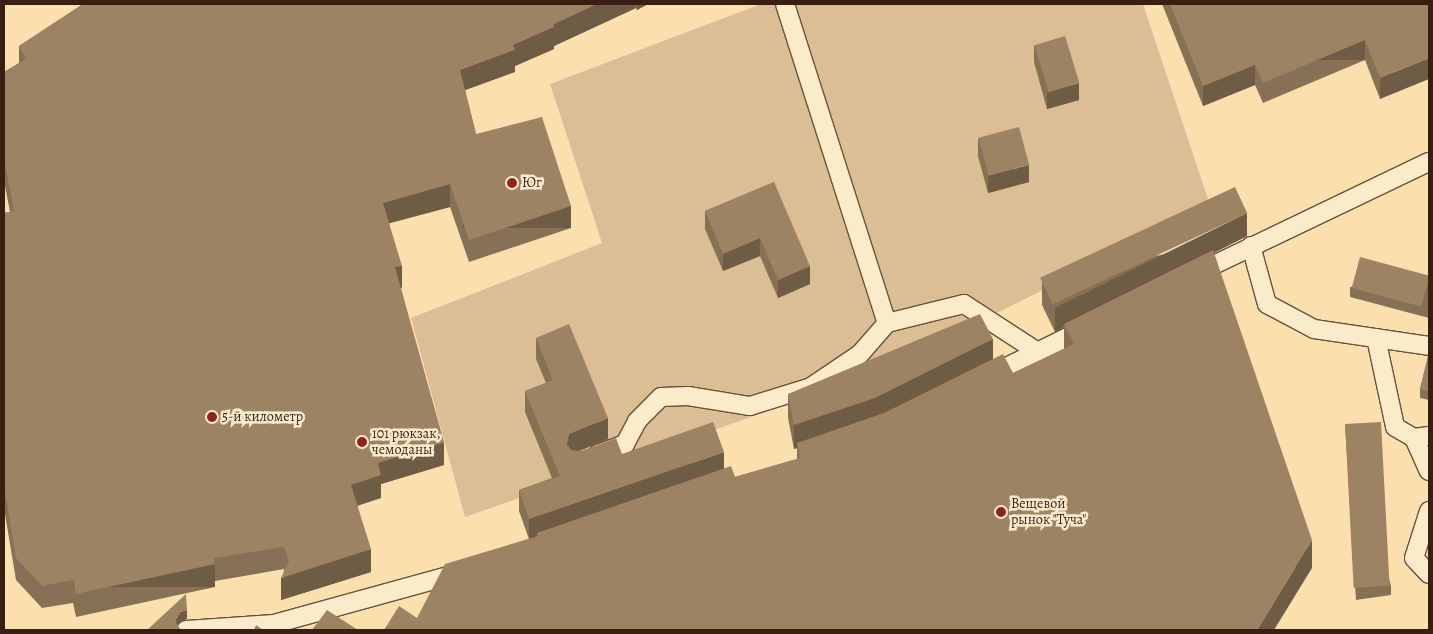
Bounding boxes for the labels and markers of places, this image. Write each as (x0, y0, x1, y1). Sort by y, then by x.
place label: Юг (522, 175, 542, 191)
marker: Юг (506, 177, 518, 189)
place label: 5-й километр (222, 409, 303, 425)
marker: 5-й километр (206, 411, 218, 423)
place label: 101 рюкзак, чемоданы (372, 426, 441, 458)
marker: 101 рюкзак, чемоданы (356, 436, 368, 448)
place label: Вещевой рынок "Туча" (1011, 496, 1087, 528)
marker: Вещевой рынок "Туча" (995, 506, 1007, 518)

